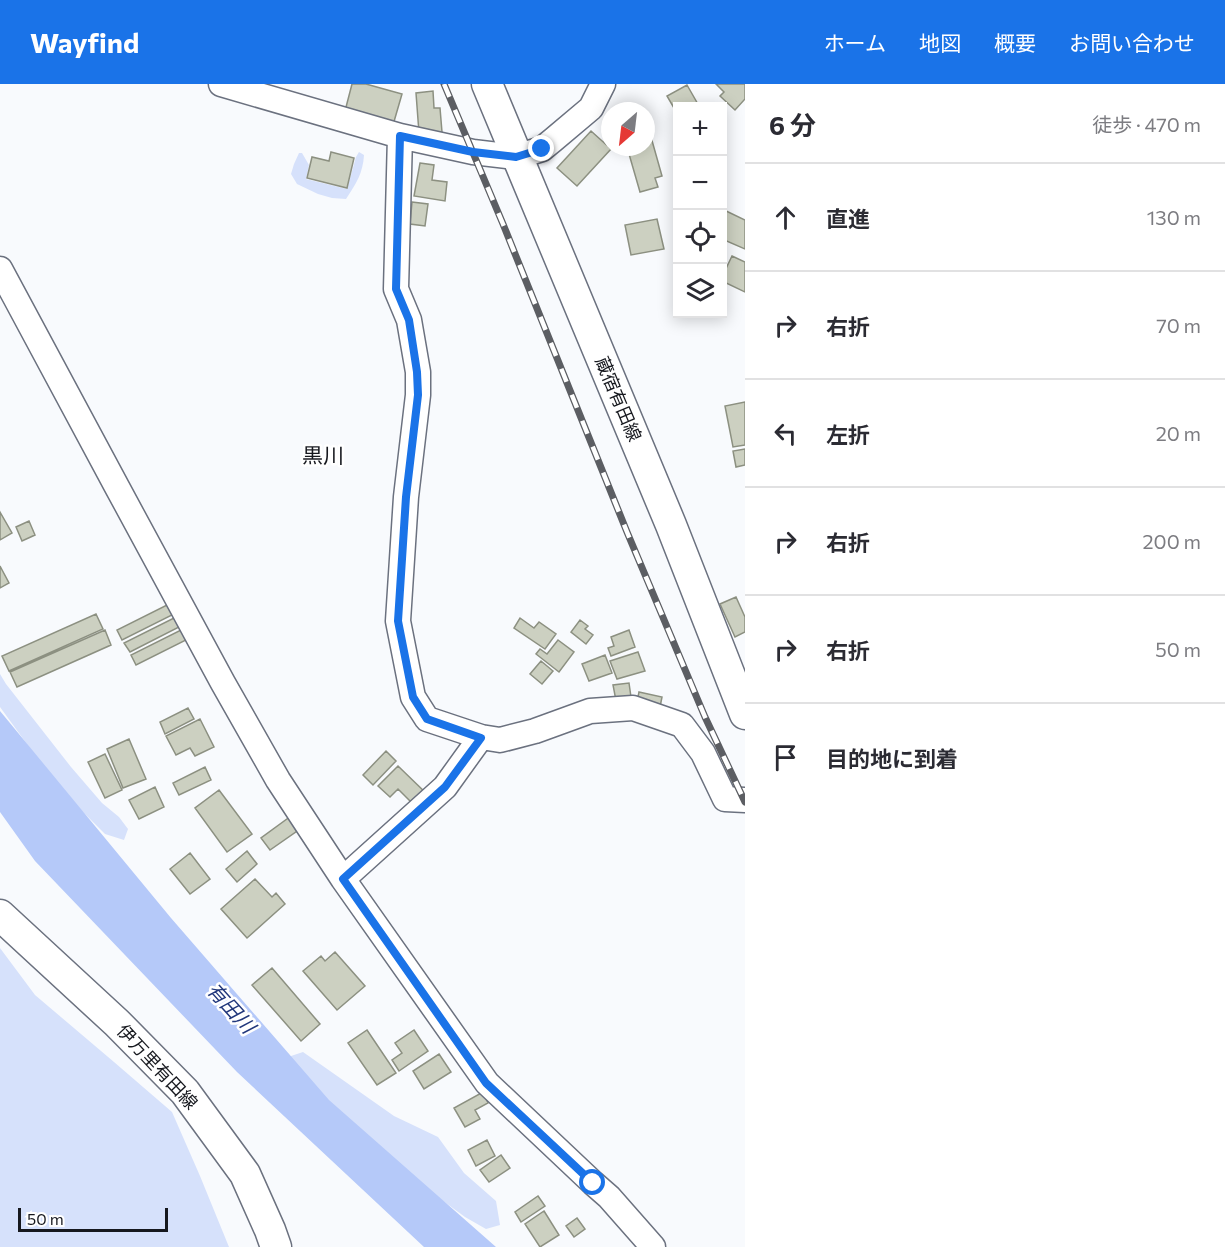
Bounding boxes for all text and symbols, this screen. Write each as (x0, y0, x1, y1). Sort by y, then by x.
text: Wayfind (30, 25, 139, 59)
text: ホーム (824, 30, 886, 55)
text: 地図 (919, 30, 961, 55)
text: 概要 (994, 30, 1036, 55)
text: お問い合わせ (1069, 30, 1195, 55)
north arrow (601, 102, 655, 156)
map controls (673, 102, 727, 318)
button: + (673, 102, 727, 156)
text: 6 分 (769, 109, 816, 140)
text: 徒歩 · 470 m (1092, 112, 1201, 136)
route end (528, 135, 554, 161)
button: − (673, 156, 727, 210)
icon: ahead (769, 201, 802, 234)
text: 直進 (826, 205, 870, 232)
text: 130 m (1147, 205, 1201, 229)
button: locate (673, 210, 727, 264)
button: layers (673, 264, 727, 318)
icon: right (769, 309, 802, 342)
text: 右折 (826, 313, 870, 340)
text: 70 m (1156, 313, 1201, 337)
street label: 蔵宿有田線 (591, 353, 647, 444)
icon: left (769, 417, 802, 450)
text: 左折 (826, 421, 870, 448)
text: 20 m (1156, 421, 1201, 445)
district label: 黒川 (302, 442, 344, 467)
icon: right (769, 525, 802, 558)
text: 右折 (826, 529, 870, 556)
text: 200 m (1143, 529, 1201, 553)
icon: right (769, 633, 802, 666)
text: 右折 (826, 637, 870, 664)
text: 50 m (1155, 637, 1201, 661)
icon: arrive (769, 741, 802, 774)
text: 目的地に到着 (826, 745, 958, 772)
water label: 有田川 (203, 977, 262, 1039)
street label: 伊万里有田線 (113, 1019, 203, 1113)
route start (579, 1169, 605, 1195)
scale bar (18, 1205, 168, 1232)
text: 50 m (27, 1209, 64, 1228)

